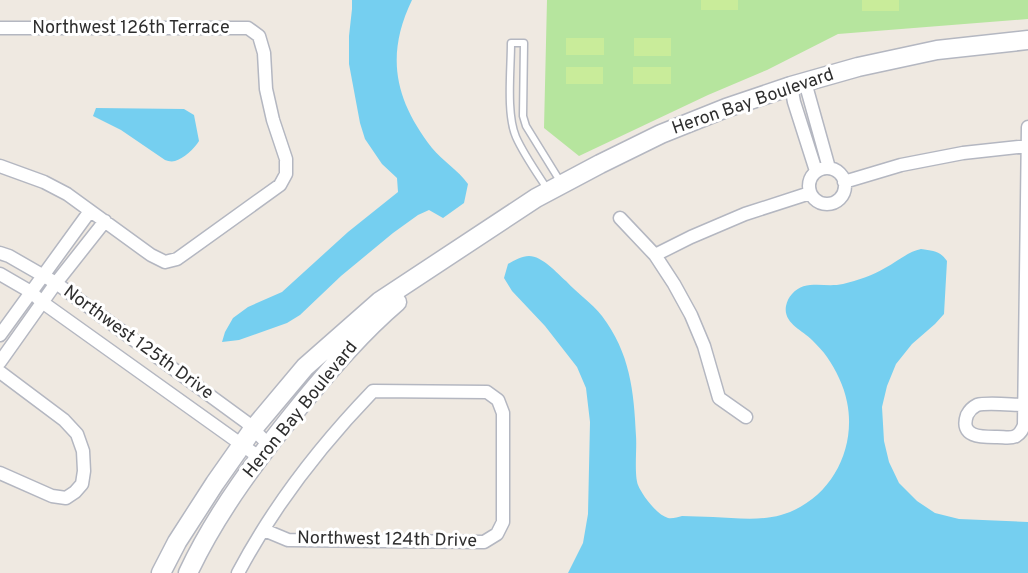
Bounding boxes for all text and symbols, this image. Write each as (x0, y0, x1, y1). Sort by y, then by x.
street label: Northwest 126th Terrace (32, 17, 230, 40)
street label: Heron Bay Boulevard (669, 63, 837, 141)
street label: Northwest 125th Drive (58, 281, 218, 405)
street label: Heron Bay Boulevard (239, 337, 363, 483)
street label: Northwest 124th Drive (297, 527, 477, 553)

